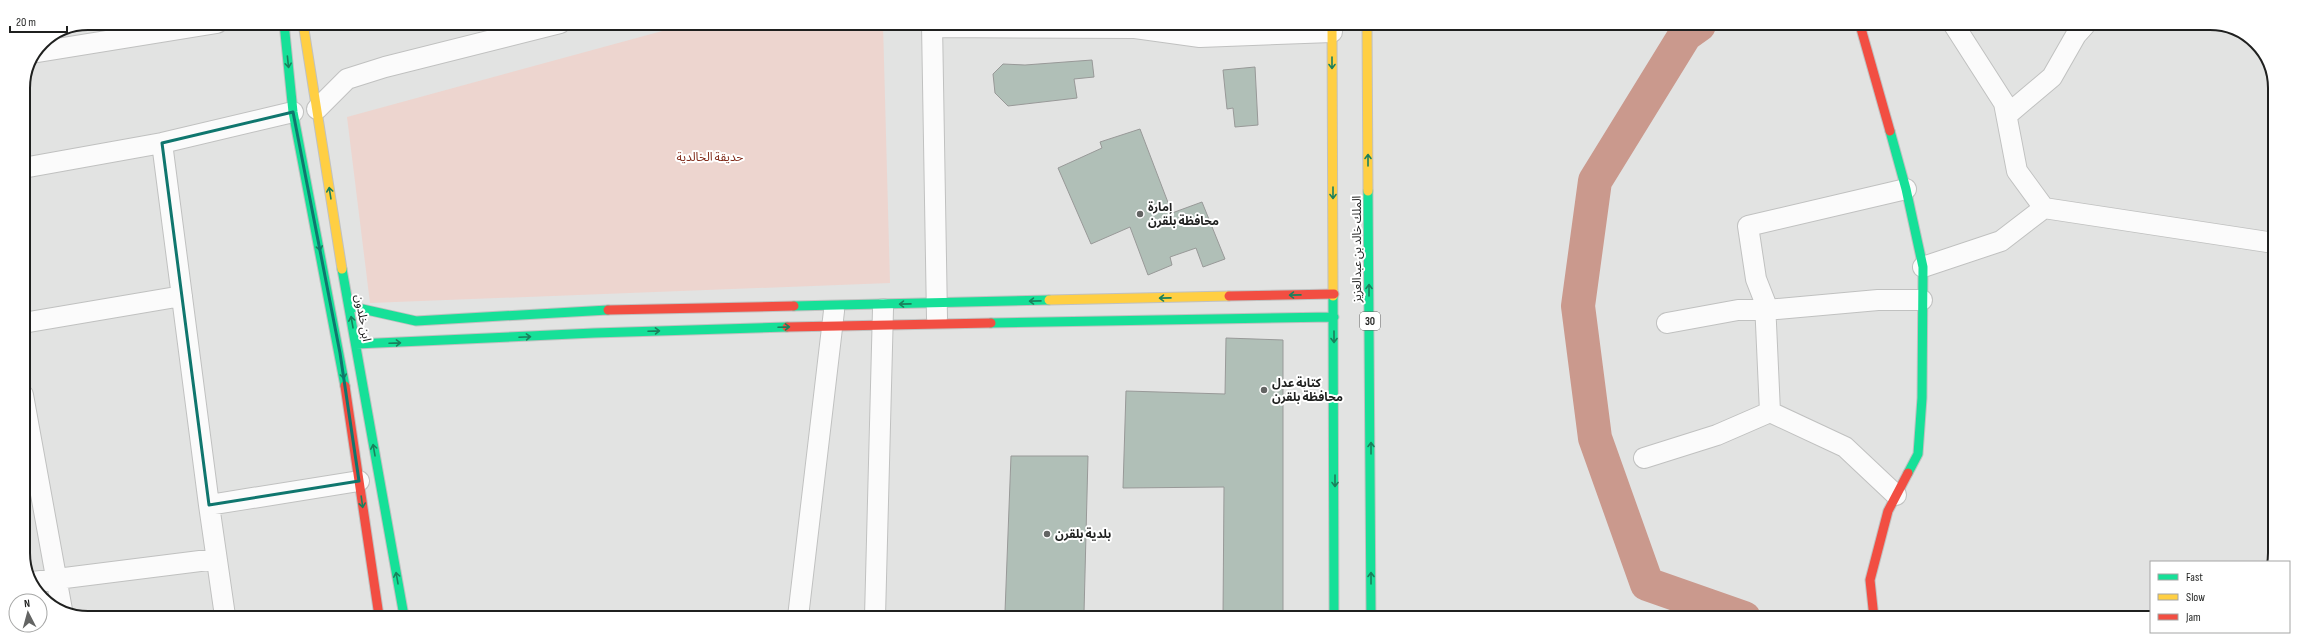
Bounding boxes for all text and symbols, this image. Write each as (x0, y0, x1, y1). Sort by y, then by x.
scale bar (10, 8, 67, 34)
text: 20 m (16, 15, 36, 30)
one-way arrow (284, 55, 292, 68)
one-way arrow (1328, 56, 1336, 69)
park label: حديقة الخالدية (677, 150, 743, 165)
one-way arrow (1364, 154, 1372, 167)
one-way arrow (1329, 186, 1337, 199)
one-way arrow (326, 187, 334, 200)
street label: الملك خالد بن عبدالعزيز (1350, 195, 1365, 303)
place label: إمارة محافظة بلقرن (1148, 200, 1219, 229)
marker: إمارة محافظة بلقرن (1135, 209, 1145, 219)
one-way arrow (316, 238, 324, 251)
one-way arrow (1365, 284, 1373, 297)
one-way arrow (1289, 291, 1302, 299)
street label: ابن خلدون (351, 293, 374, 343)
one-way arrow (1159, 294, 1172, 302)
one-way arrow (1029, 297, 1042, 305)
one-way arrow (899, 300, 912, 308)
road number: 30 (1360, 312, 1380, 330)
one-way arrow (347, 316, 355, 329)
one-way arrow (777, 323, 790, 331)
one-way arrow (647, 327, 660, 335)
one-way arrow (1330, 330, 1338, 343)
one-way arrow (518, 333, 531, 341)
one-way arrow (388, 339, 401, 346)
one-way arrow (339, 366, 347, 379)
place label: كتابة عدل محافظة بلقرن (1272, 376, 1343, 405)
marker: كتابة عدل محافظة بلقرن (1259, 385, 1269, 395)
one-way arrow (1367, 442, 1374, 455)
one-way arrow (370, 444, 378, 457)
one-way arrow (1331, 474, 1339, 487)
one-way arrow (358, 495, 366, 508)
place label: بلدية بلقرن (1055, 527, 1111, 542)
marker: بلدية بلقرن (1042, 529, 1052, 539)
legend (2150, 561, 2290, 633)
text: Fast (2186, 570, 2203, 585)
one-way arrow (393, 572, 401, 585)
one-way arrow (1367, 572, 1375, 585)
text: Slow (2186, 590, 2205, 605)
north arrow (8, 593, 48, 633)
text: N (23, 597, 31, 610)
text: Jam (2185, 610, 2201, 625)

